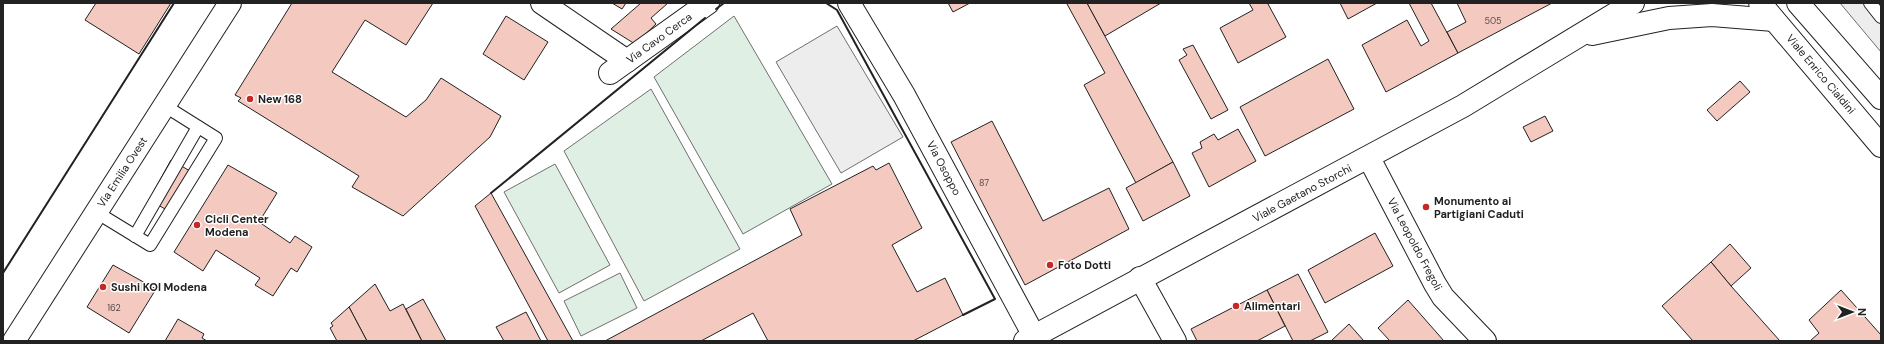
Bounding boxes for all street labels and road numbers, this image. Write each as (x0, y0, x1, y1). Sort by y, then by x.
street label: Via Cavo Cerca (623, 9, 695, 67)
street label: Viale Enrico Cialdini (1783, 31, 1859, 117)
street label: Via Emilia Ovest (94, 134, 150, 210)
street label: Via Osoppo (924, 138, 964, 198)
street label: Viale Gaetano Storchi (1250, 161, 1354, 225)
street label: Via Leopoldo Fregoli (1385, 195, 1445, 293)

